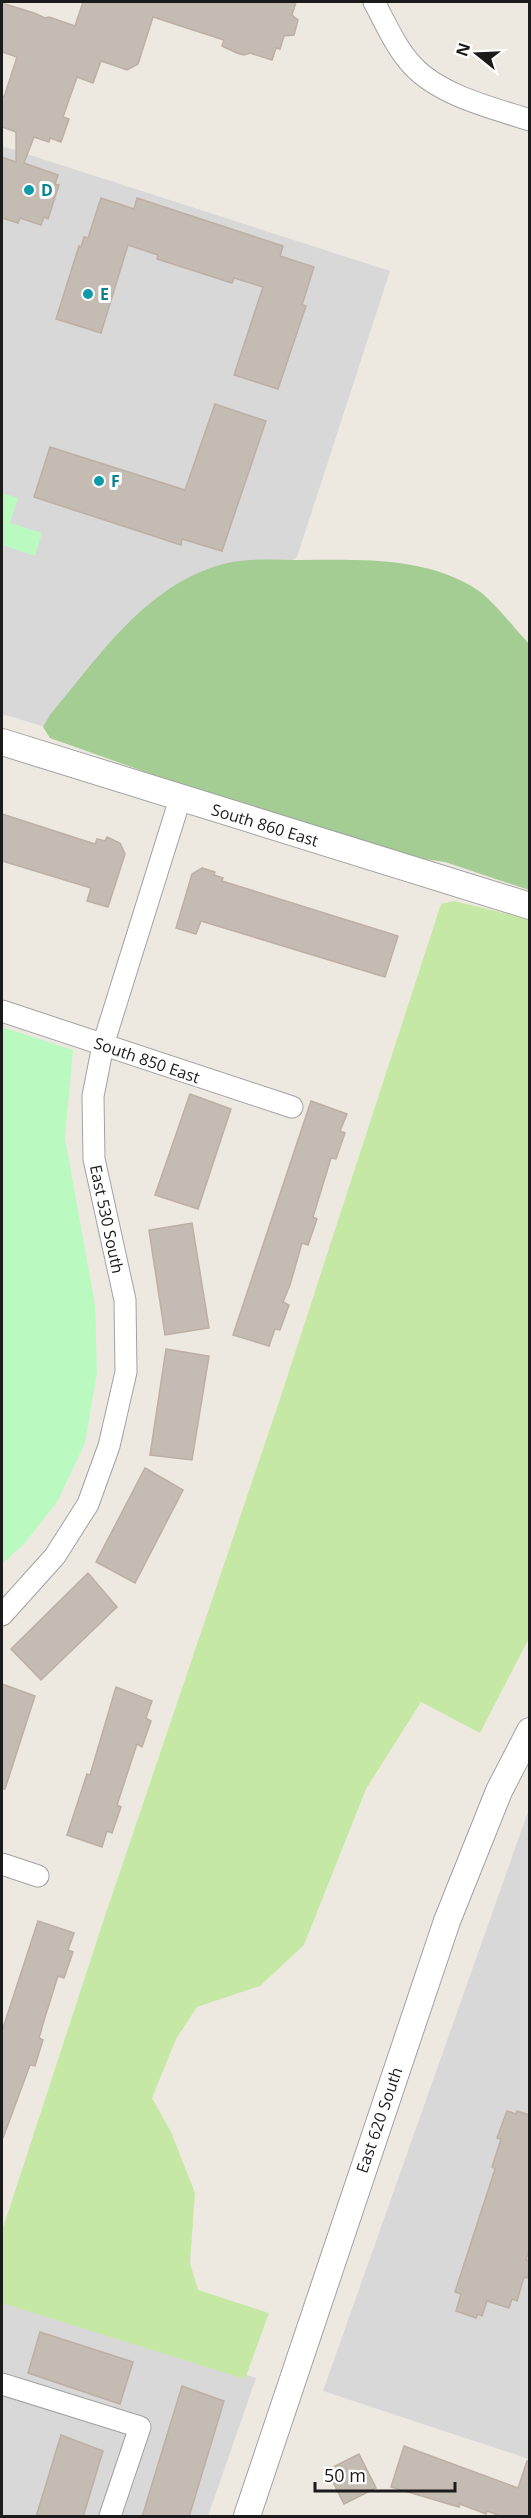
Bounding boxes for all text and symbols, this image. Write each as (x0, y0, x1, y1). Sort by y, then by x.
north arrow (447, 24, 507, 84)
text: N (450, 40, 475, 59)
place label: D (41, 179, 53, 201)
marker: D (22, 183, 36, 197)
place label: E (100, 283, 109, 305)
marker: E (81, 287, 95, 301)
place label: F (111, 470, 120, 492)
marker: F (92, 474, 106, 488)
street label: South 860 East (209, 798, 321, 852)
street label: South 850 East (91, 1032, 203, 1089)
street label: East 530 South (85, 1163, 129, 1275)
street label: East 620 South (351, 2064, 407, 2176)
scale bar (315, 2455, 454, 2493)
text: 50 m (324, 2463, 366, 2487)

